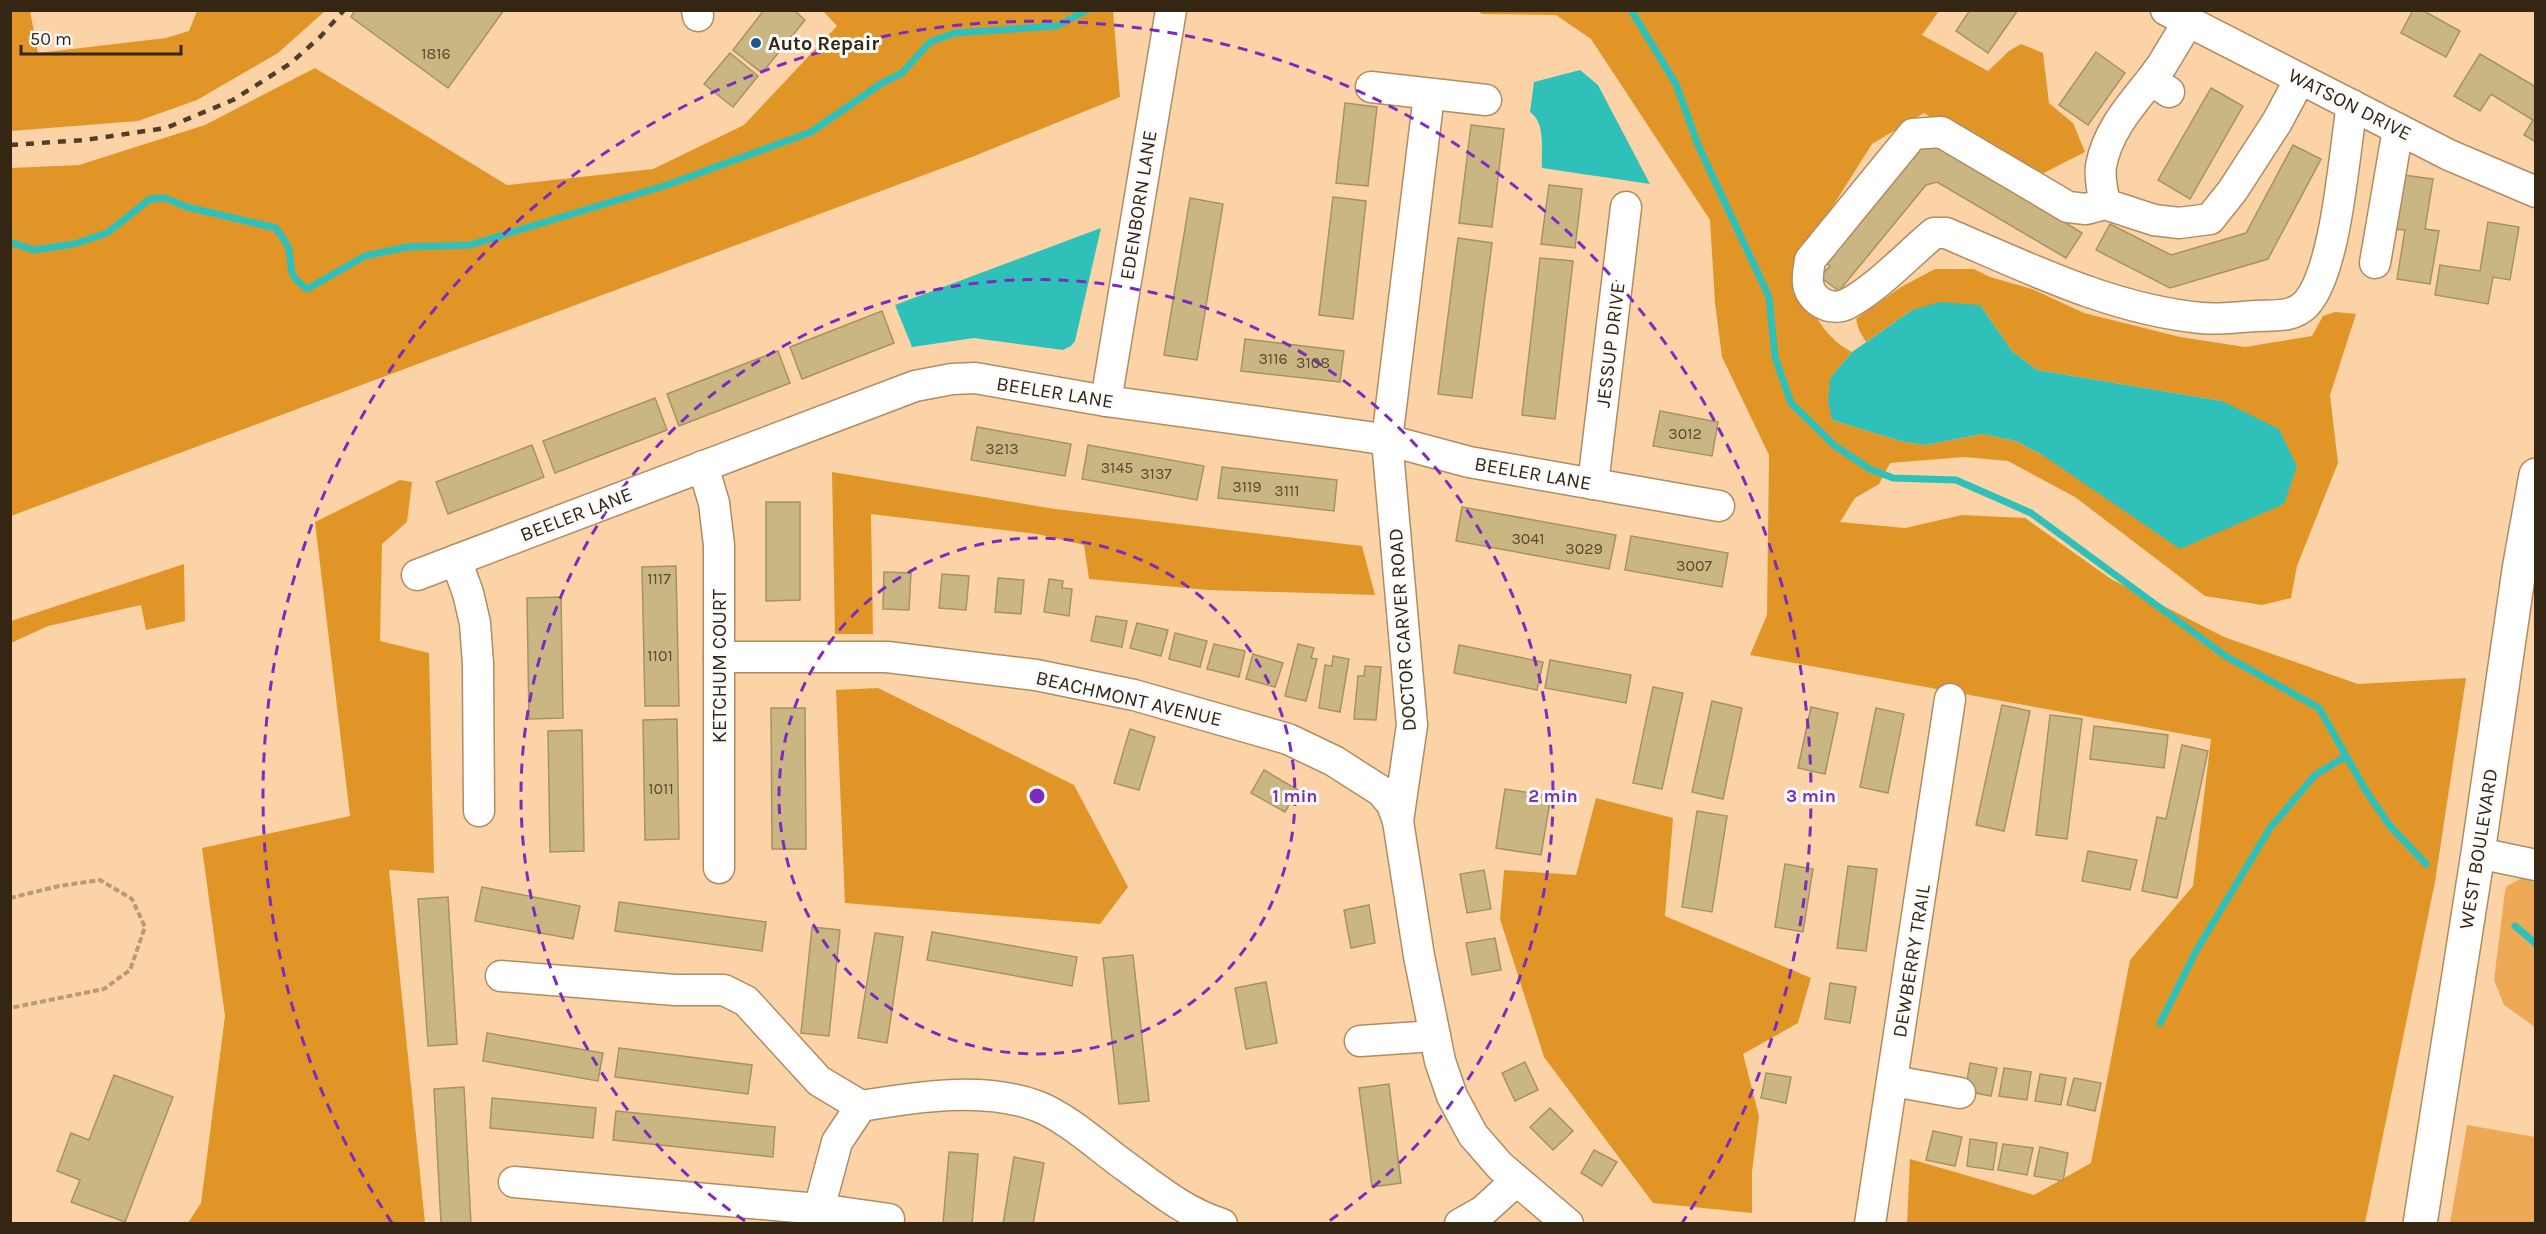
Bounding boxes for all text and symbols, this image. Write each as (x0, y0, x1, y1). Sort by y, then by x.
scale bar (21, 18, 182, 56)
text: 50 m (30, 28, 72, 50)
place label: Auto Repair (768, 32, 879, 55)
marker: Auto Repair (749, 36, 763, 50)
house number: 1816 (421, 44, 451, 63)
street label: WATSON DRIVE (2284, 64, 2415, 145)
street label: EDENBORN LANE (1115, 129, 1162, 282)
street label: JESSUP DRIVE (1591, 281, 1630, 409)
house number: 3116 (1258, 349, 1288, 368)
house number: 3108 (1296, 353, 1330, 372)
street label: BEELER LANE (995, 372, 1115, 413)
house number: 3012 (1668, 424, 1702, 443)
house number: 3213 (985, 439, 1019, 458)
street label: BEELER LANE (1473, 452, 1593, 495)
house number: 3145 (1101, 458, 1133, 477)
house number: 3137 (1140, 464, 1172, 483)
house number: 3119 (1232, 477, 1262, 496)
house number: 3111 (1274, 481, 1300, 500)
street label: BEELER LANE (517, 483, 636, 546)
street label: DOCTOR CARVER ROAD (1384, 528, 1421, 732)
house number: 3041 (1511, 529, 1545, 548)
house number: 3029 (1565, 539, 1603, 558)
house number: 3007 (1676, 556, 1712, 575)
house number: 1117 (647, 569, 671, 588)
street label: KETCHUM COURT (708, 589, 731, 743)
house number: 1101 (647, 646, 673, 665)
street label: BEACHMONT AVENUE (1033, 666, 1224, 731)
street label: WEST BOULEVARD (2454, 767, 2503, 931)
house number: 1011 (648, 779, 674, 798)
text: 1 min (1272, 785, 1318, 807)
text: 2 min (1528, 785, 1578, 807)
text: 3 min (1786, 785, 1836, 807)
centre of rings (1027, 786, 1047, 806)
street label: DEWBERRY TRAIL (1888, 882, 1935, 1039)

